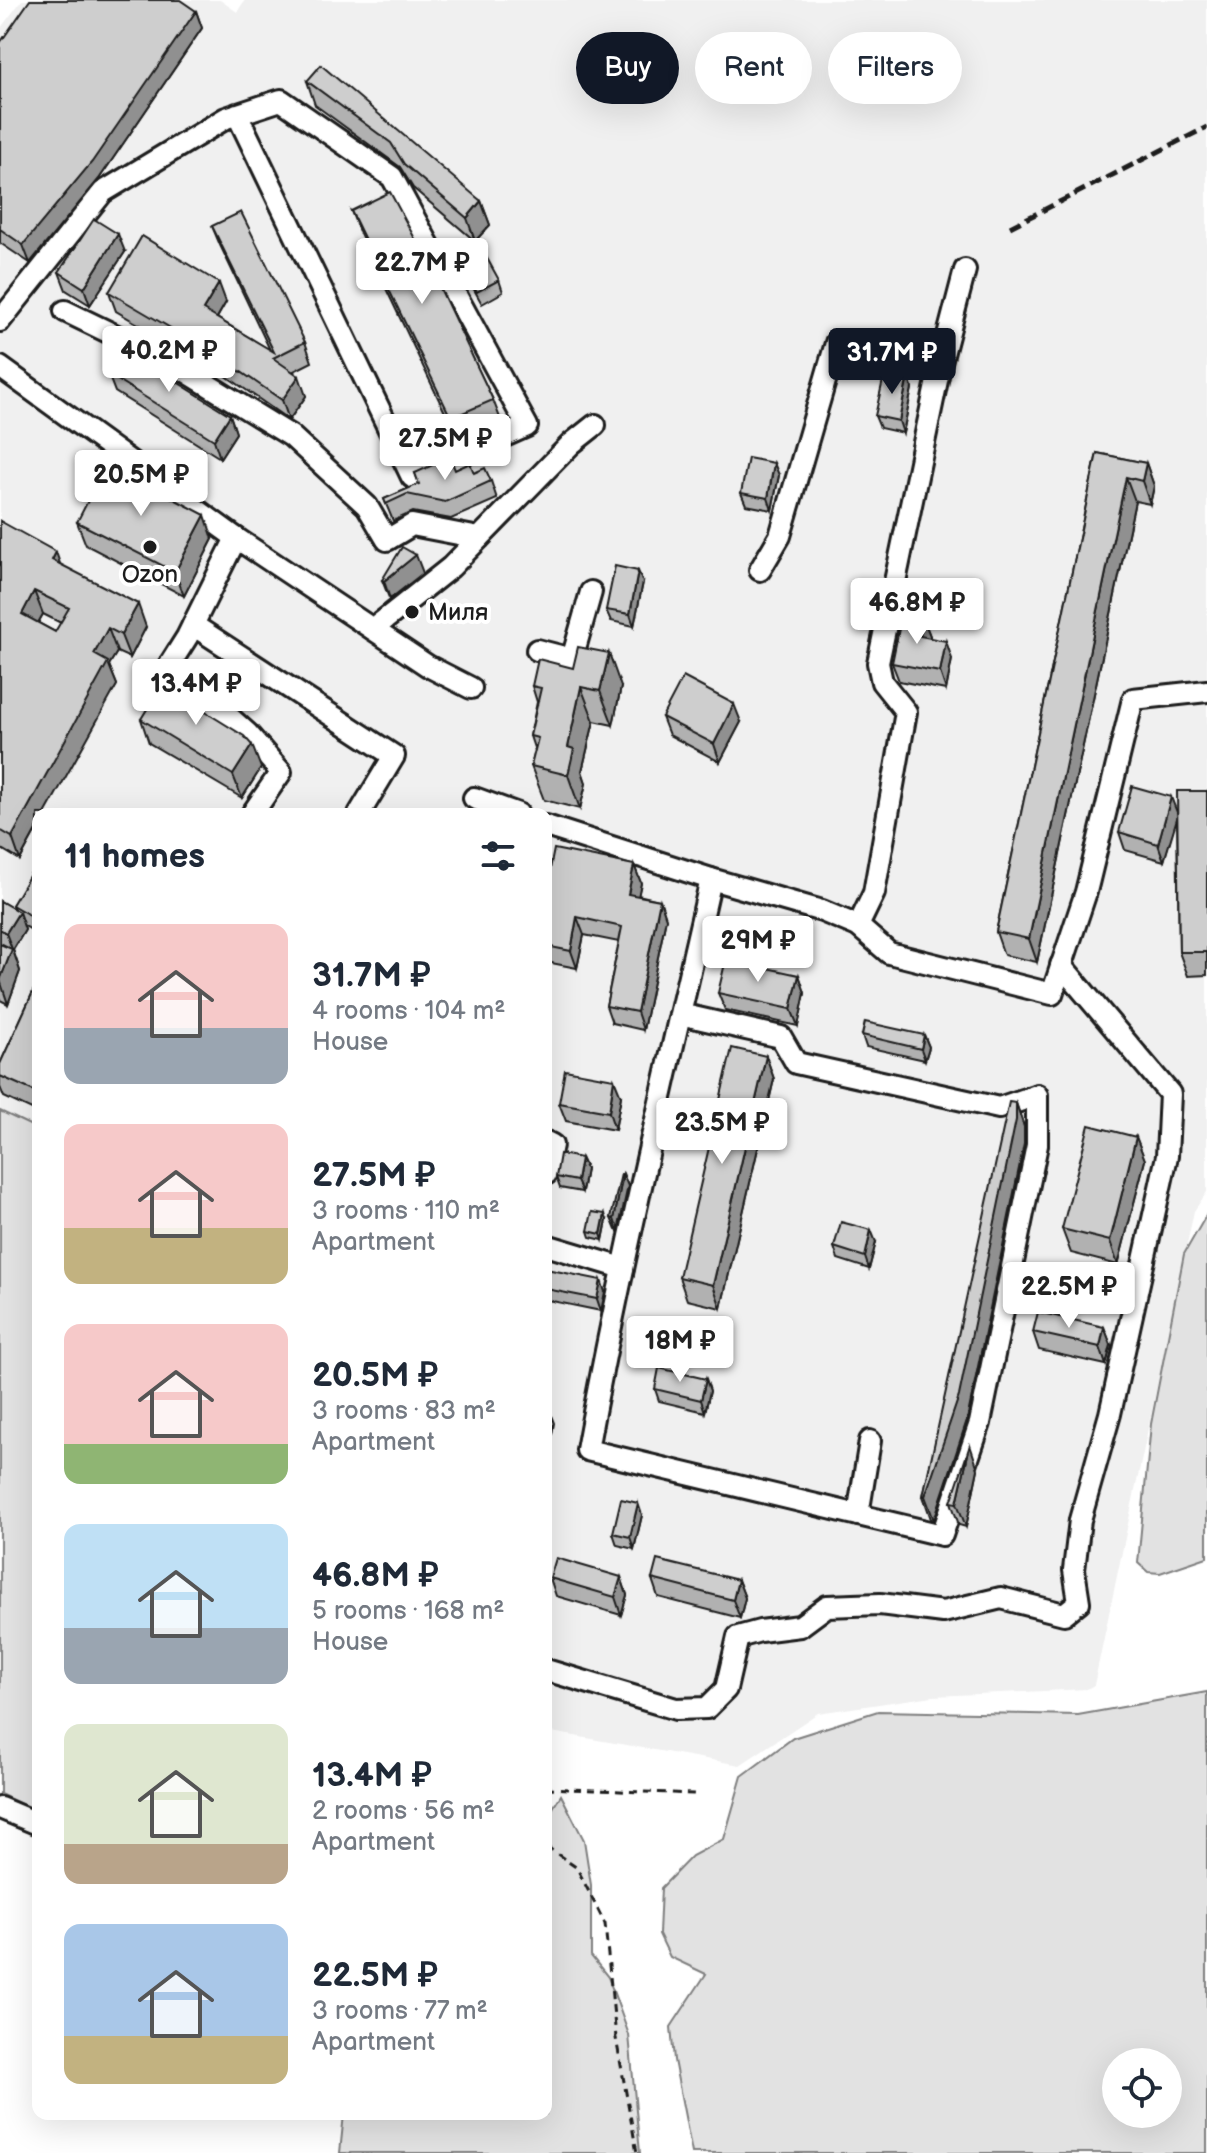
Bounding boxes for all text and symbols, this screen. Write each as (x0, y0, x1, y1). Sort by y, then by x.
chip: Buy (576, 32, 679, 104)
chip: Rent (695, 32, 812, 104)
chip: Filters (828, 32, 962, 104)
pin: 22.7M ₽ (348, 238, 496, 306)
text: 22.7M ₽ (374, 248, 470, 279)
pin: 40.2M ₽ (95, 326, 243, 394)
pin: 31.7M ₽ (818, 328, 966, 396)
text: 40.2M ₽ (120, 336, 218, 367)
text: 31.7M ₽ (847, 338, 937, 369)
pin: 27.5M ₽ (371, 414, 519, 482)
text: 27.5M ₽ (398, 424, 492, 455)
pin: 20.5M ₽ (67, 450, 215, 518)
text: 20.5M ₽ (93, 460, 189, 491)
marker: Ozon (141, 538, 159, 556)
place label: Ozon (122, 560, 178, 589)
pin: 46.8M ₽ (843, 578, 991, 646)
text: 46.8M ₽ (869, 588, 965, 619)
place label: Миля (428, 598, 488, 627)
marker: Миля (403, 603, 421, 621)
pin: 13.4M ₽ (122, 659, 270, 727)
text: 13.4M ₽ (150, 669, 242, 700)
icon: filters (476, 834, 520, 878)
text: 11 homes (64, 836, 205, 877)
pin: 29M ₽ (702, 916, 814, 984)
text: 29M ₽ (720, 926, 796, 957)
text: 31.7M ₽ (312, 955, 431, 996)
icon: home (128, 956, 224, 1052)
text: 4 rooms · 104 m² (312, 996, 506, 1027)
text: House (312, 1027, 388, 1058)
pin: 23.5M ₽ (648, 1098, 796, 1166)
text: 23.5M ₽ (674, 1108, 770, 1139)
text: 27.5M ₽ (312, 1155, 436, 1196)
icon: home (128, 1156, 224, 1252)
text: 3 rooms · 110 m² (312, 1196, 500, 1227)
text: Apartment (312, 1227, 435, 1258)
pin: 22.5M ₽ (995, 1262, 1143, 1330)
text: 22.5M ₽ (1021, 1272, 1117, 1303)
pin: 18M ₽ (624, 1316, 736, 1384)
text: 18M ₽ (644, 1326, 716, 1357)
text: 20.5M ₽ (312, 1355, 438, 1396)
icon: home (128, 1356, 224, 1452)
text: 3 rooms · 83 m² (312, 1396, 496, 1427)
text: Apartment (312, 1427, 435, 1458)
text: 46.8M ₽ (312, 1555, 439, 1596)
icon: home (128, 1556, 224, 1652)
text: 5 rooms · 168 m² (312, 1596, 505, 1627)
text: House (312, 1627, 388, 1658)
text: 13.4M ₽ (312, 1755, 432, 1796)
icon: home (128, 1756, 224, 1852)
text: 2 rooms · 56 m² (312, 1796, 495, 1827)
text: Apartment (312, 1827, 435, 1858)
text: 22.5M ₽ (312, 1955, 438, 1996)
icon: home (128, 1956, 224, 2052)
text: 3 rooms · 77 m² (312, 1996, 488, 2027)
text: Apartment (312, 2027, 435, 2058)
map controls (1102, 2048, 1182, 2128)
button: locate (1102, 2048, 1182, 2128)

